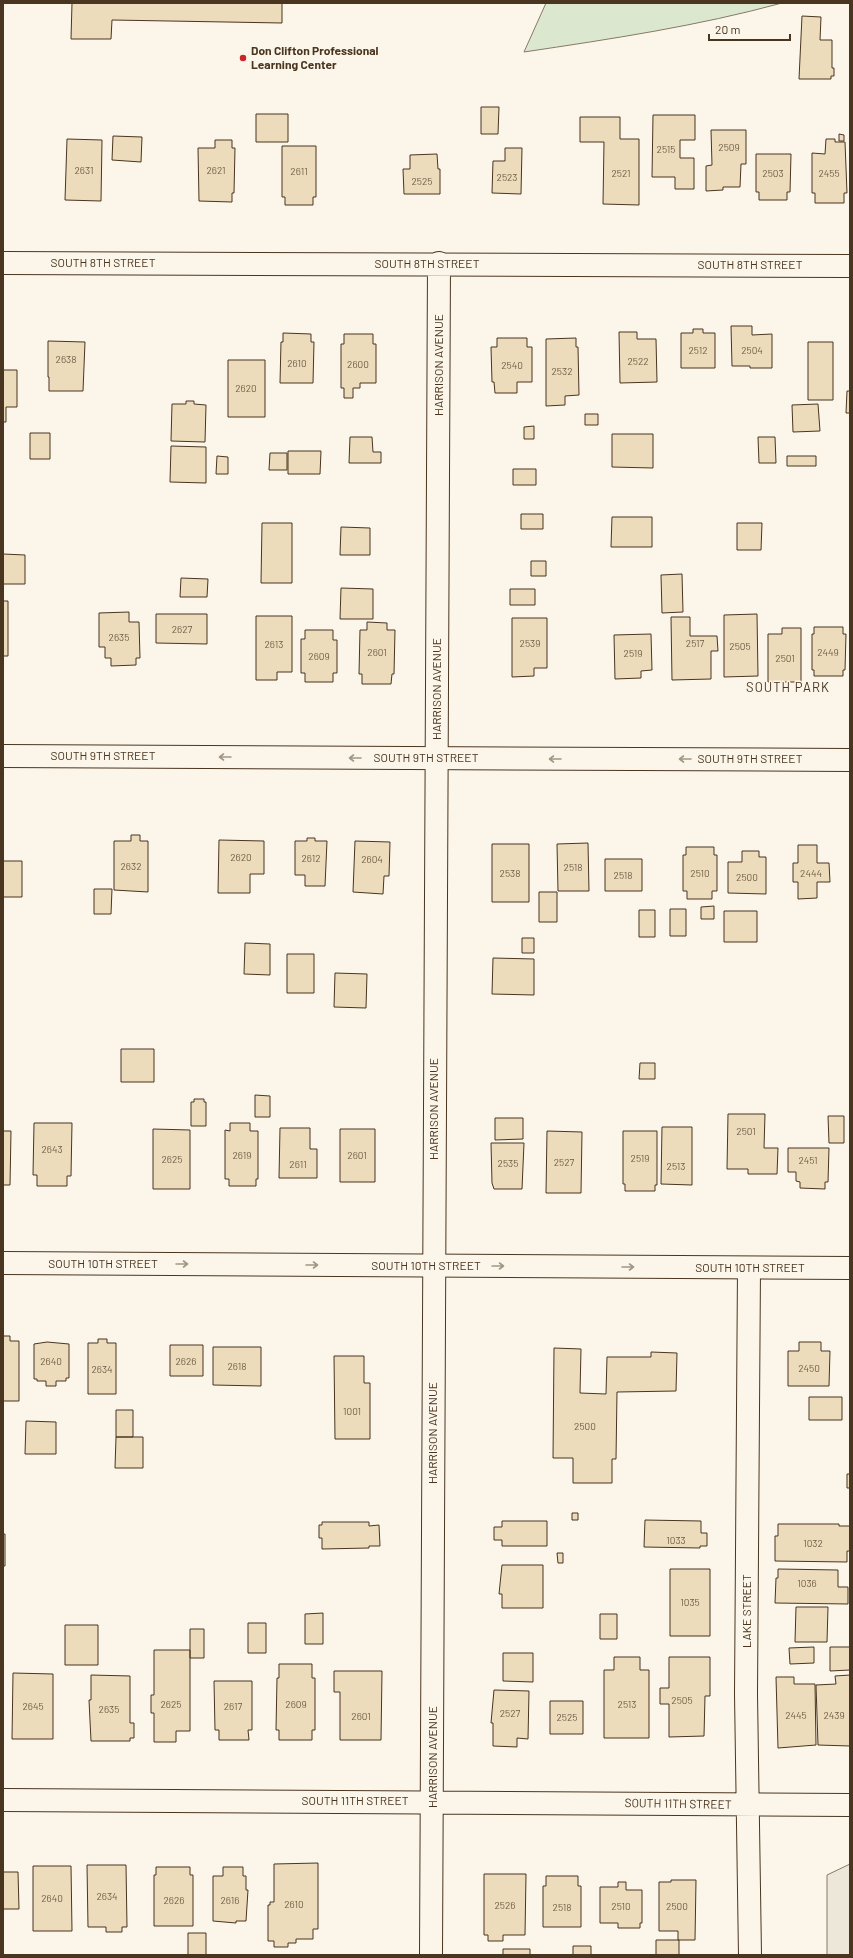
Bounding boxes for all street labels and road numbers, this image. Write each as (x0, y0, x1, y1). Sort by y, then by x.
street label: SOUTH 8TH STREET (51, 255, 156, 269)
street label: SOUTH 8TH STREET (375, 256, 480, 270)
street label: SOUTH 8TH STREET (698, 257, 803, 271)
street label: HARRISON AVENUE (431, 314, 445, 416)
street label: HARRISON AVENUE (429, 638, 443, 740)
street label: SOUTH 9TH STREET (51, 748, 156, 762)
street label: SOUTH 9TH STREET (374, 750, 479, 764)
street label: SOUTH 9TH STREET (698, 751, 803, 765)
street label: HARRISON AVENUE (426, 1058, 440, 1160)
street label: SOUTH 10TH STREET (48, 1256, 158, 1270)
street label: SOUTH 10TH STREET (371, 1258, 481, 1272)
street label: SOUTH 10TH STREET (695, 1260, 805, 1274)
street label: HARRISON AVENUE (425, 1382, 439, 1484)
street label: LAKE STREET (739, 1574, 753, 1648)
street label: HARRISON AVENUE (425, 1706, 439, 1808)
street label: SOUTH 11TH STREET (301, 1793, 409, 1807)
street label: SOUTH 11TH STREET (624, 1795, 732, 1811)

